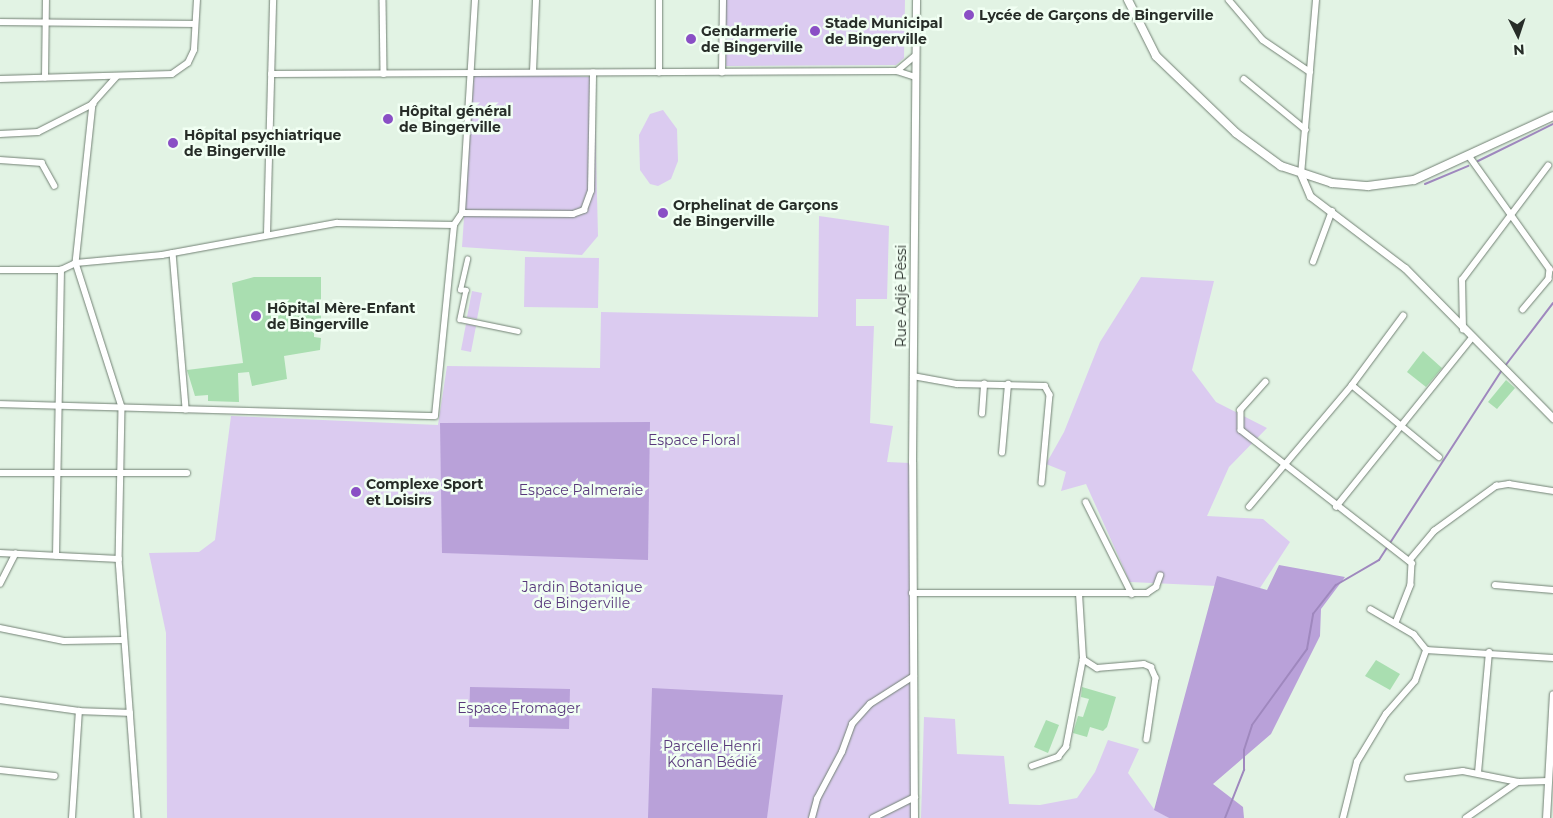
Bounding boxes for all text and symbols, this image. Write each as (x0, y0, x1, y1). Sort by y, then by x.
place label: Lycée de Garçons de Bingerville (979, 7, 1214, 23)
marker: Lycée de Garçons de Bingerville (963, 9, 975, 21)
north arrow (1493, 10, 1543, 60)
place label: Stade Municipal de Bingerville (825, 15, 943, 48)
place label: Gendarmerie de Bingerville (701, 23, 803, 56)
marker: Stade Municipal de Bingerville (809, 25, 821, 37)
marker: Gendarmerie de Bingerville (685, 33, 697, 45)
text: N (1513, 41, 1525, 59)
place label: Hôpital général de Bingerville (399, 103, 512, 136)
marker: Hôpital général de Bingerville (381, 112, 395, 126)
place label: Hôpital psychiatrique de Bingerville (184, 127, 341, 160)
marker: Hôpital psychiatrique de Bingerville (166, 136, 180, 150)
place label: Orphelinat de Garçons de Bingerville (673, 197, 838, 230)
marker: Orphelinat de Garçons de Bingerville (657, 207, 669, 219)
street label: Rue Adjê Pêssi (893, 245, 909, 347)
place label: Hôpital Mère-Enfant de Bingerville (267, 300, 415, 332)
marker: Hôpital Mère-Enfant de Bingerville (249, 309, 263, 323)
park label: Espace Floral (648, 432, 740, 448)
place label: Complexe Sport et Loisirs (366, 476, 483, 508)
park label: Espace Palmeraie (519, 482, 643, 498)
marker: Complexe Sport et Loisirs (350, 486, 362, 498)
park label: Jardin Botanique de Bingerville (522, 579, 642, 612)
park label: Espace Fromager (457, 700, 581, 716)
park label: Parcelle Henri Konan Bédié (663, 738, 761, 770)

